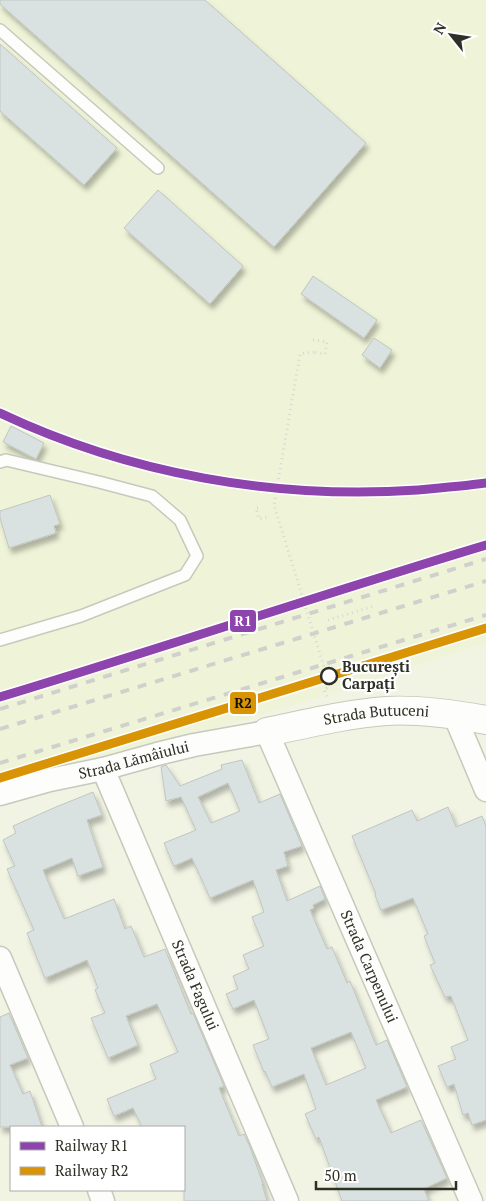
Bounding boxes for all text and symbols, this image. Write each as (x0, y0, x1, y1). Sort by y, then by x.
north arrow (426, 10, 476, 60)
text: N (428, 19, 450, 38)
line badge: R1 (229, 609, 257, 633)
text: R1 (234, 611, 252, 630)
place label: București Carpați (342, 656, 410, 694)
marker: București Carpați (320, 667, 338, 685)
line badge: R2 (229, 691, 257, 715)
text: R2 (234, 693, 252, 712)
street label: Strada Butuceni (322, 700, 430, 729)
street label: Strada Lămâiului (76, 736, 191, 783)
street label: Strada Carpenului (337, 907, 403, 1025)
street label: Strada Fagului (168, 937, 224, 1033)
legend (10, 1126, 185, 1191)
text: Railway R1 (55, 1135, 128, 1155)
scale bar (316, 1158, 456, 1190)
text: Railway R2 (55, 1160, 128, 1180)
text: 50 m (324, 1165, 357, 1185)

